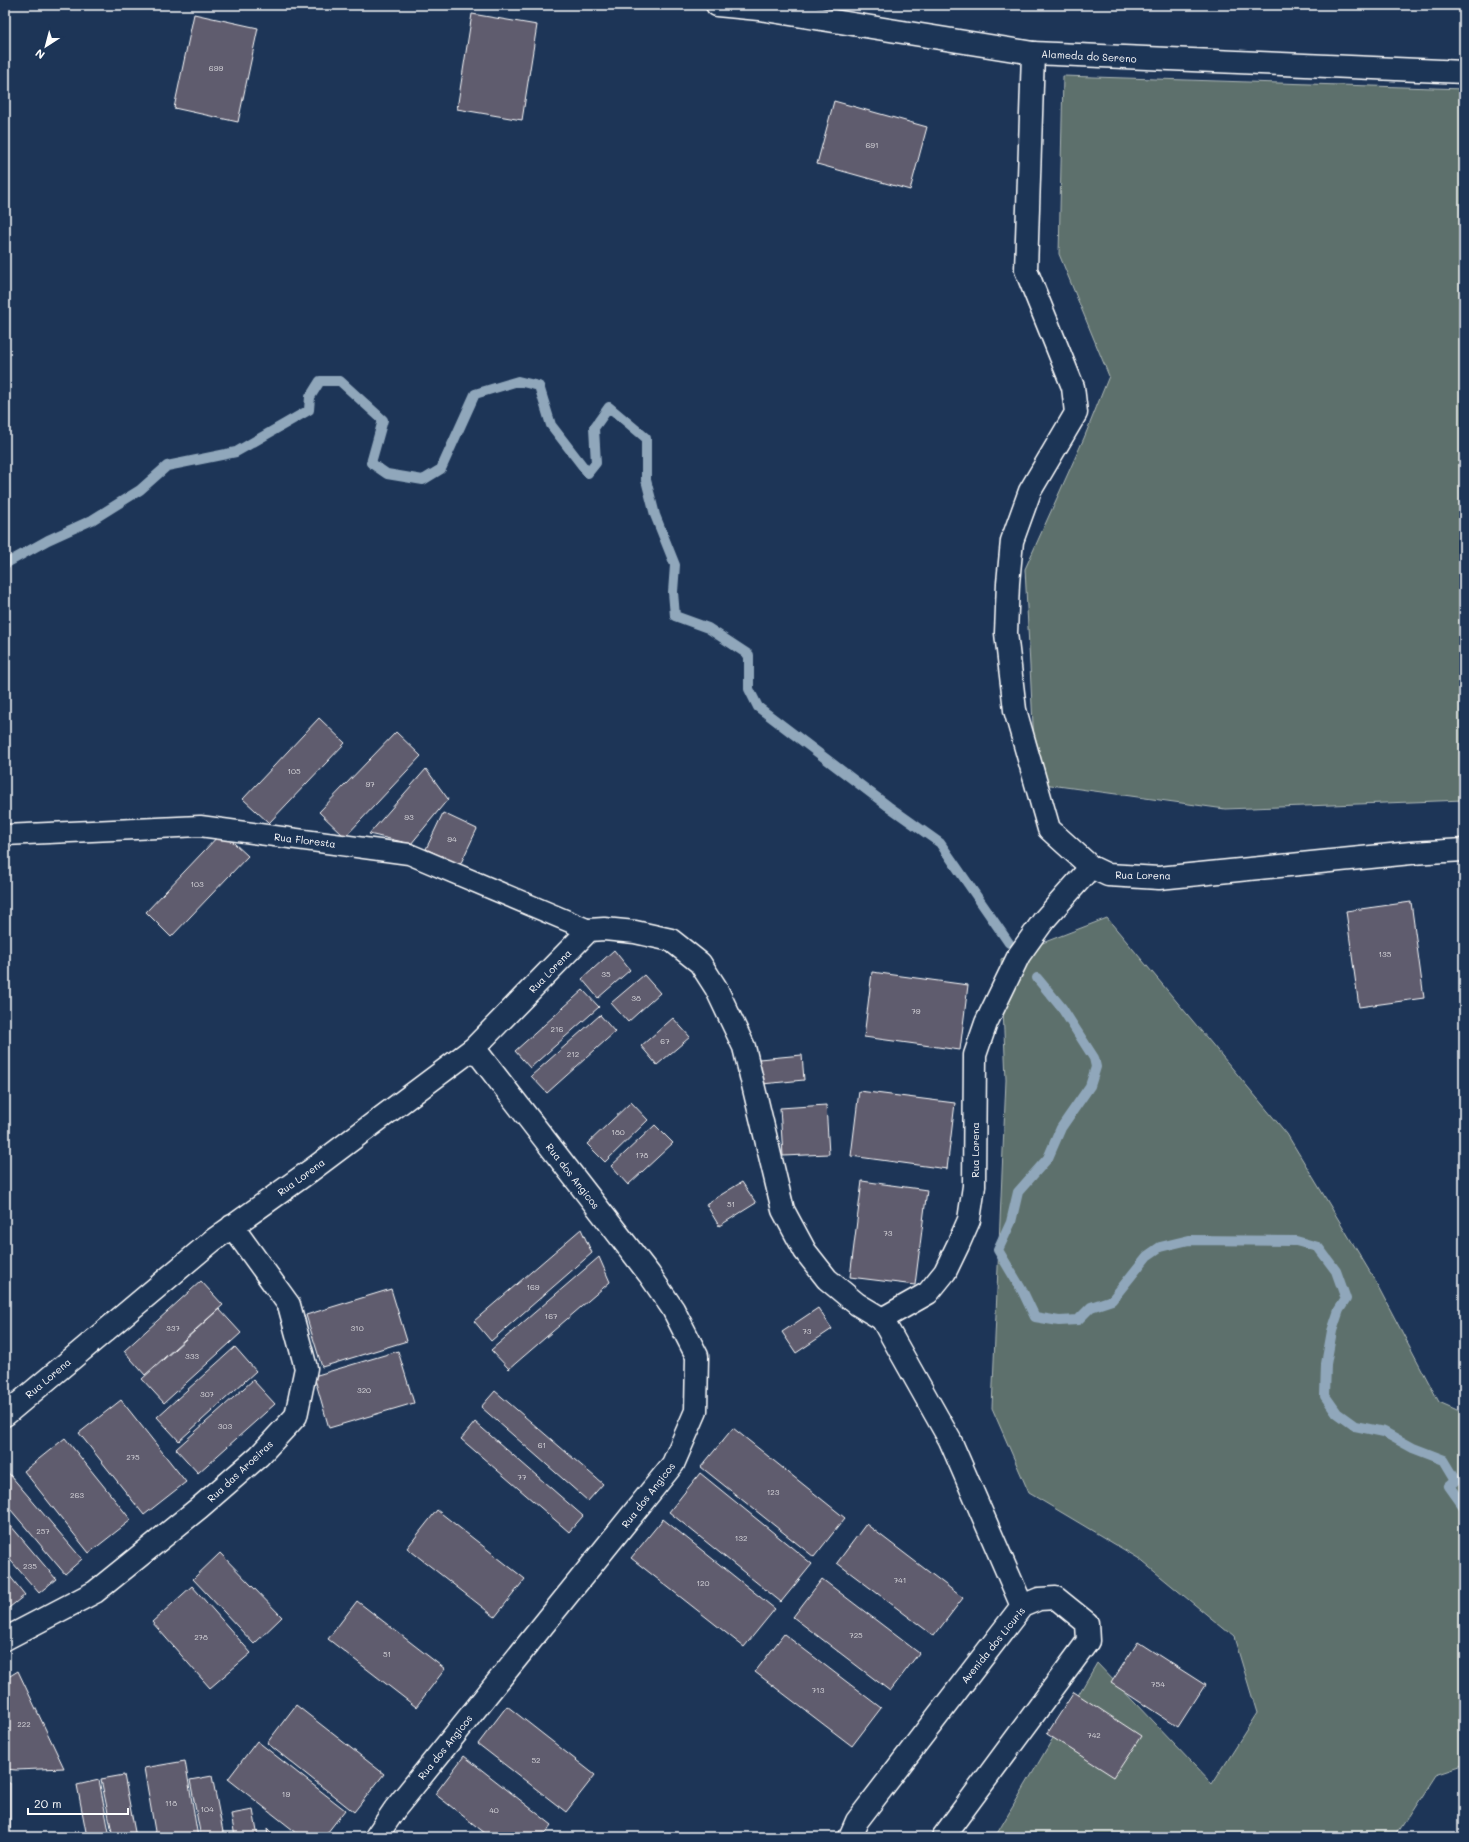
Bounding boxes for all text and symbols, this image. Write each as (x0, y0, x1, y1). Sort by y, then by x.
north arrow (26, 26, 66, 66)
text: N (32, 46, 48, 63)
street label: Alameda do Sereno (1041, 47, 1137, 65)
house number: 699 (209, 63, 223, 73)
house number: 691 (865, 140, 879, 150)
house number: 105 (287, 766, 301, 776)
house number: 97 (365, 779, 375, 789)
house number: 93 (404, 812, 414, 822)
street label: Rua Floresta (273, 829, 337, 851)
house number: 94 (447, 834, 457, 844)
street label: Rua Lorena (1115, 868, 1171, 882)
house number: 103 (190, 879, 204, 889)
street label: Rua Lorena (526, 946, 574, 996)
house number: 135 (1379, 949, 1392, 959)
house number: 35 (601, 969, 611, 979)
house number: 38 (631, 993, 641, 1003)
house number: 79 (911, 1006, 921, 1016)
house number: 216 (551, 1024, 564, 1034)
house number: 67 (660, 1036, 670, 1046)
house number: 212 (567, 1049, 579, 1059)
street label: Rua Lorena (968, 1122, 982, 1178)
house number: 180 (611, 1127, 625, 1137)
street label: Rua dos Angicos (543, 1140, 603, 1212)
house number: 178 (636, 1150, 649, 1160)
street label: Rua Lorena (274, 1155, 328, 1199)
house number: 51 (727, 1199, 735, 1209)
house number: 73 (883, 1228, 893, 1238)
house number: 169 (526, 1282, 540, 1292)
house number: 167 (545, 1311, 558, 1321)
house number: 337 (166, 1323, 180, 1333)
house number: 310 (350, 1323, 364, 1333)
house number: 73 (802, 1326, 812, 1336)
house number: 333 (185, 1351, 199, 1361)
street label: Rua Lorena (22, 1355, 74, 1401)
house number: 320 (357, 1385, 371, 1395)
house number: 307 (200, 1389, 215, 1399)
house number: 303 (218, 1421, 232, 1431)
street label: Rua das Aroeiras (204, 1437, 276, 1505)
house number: 61 (538, 1440, 546, 1450)
house number: 275 (126, 1452, 140, 1462)
street label: Rua dos Angicos (618, 1459, 678, 1531)
house number: 77 (518, 1472, 527, 1482)
house number: 123 (767, 1487, 780, 1497)
house number: 263 (70, 1490, 84, 1500)
house number: 257 (36, 1526, 50, 1536)
house number: 132 (735, 1533, 747, 1543)
house number: 235 (23, 1561, 37, 1571)
house number: 741 (894, 1575, 906, 1585)
house number: 120 (697, 1578, 710, 1588)
street label: Avenida dos Licuris (958, 1604, 1028, 1686)
house number: 725 (849, 1630, 863, 1640)
house number: 278 (194, 1632, 208, 1642)
house number: 51 (383, 1649, 391, 1659)
house number: 754 (1151, 1679, 1165, 1689)
house number: 713 (812, 1685, 825, 1695)
street label: Rua dos Angicos (415, 1712, 476, 1782)
house number: 222 (17, 1719, 31, 1729)
house number: 742 (1087, 1730, 1101, 1740)
house number: 52 (531, 1755, 541, 1765)
house number: 19 (282, 1789, 290, 1799)
scale bar (28, 1790, 128, 1816)
text: 20 m (34, 1795, 62, 1811)
house number: 118 (165, 1798, 177, 1808)
house number: 104 (200, 1804, 214, 1814)
house number: 40 (489, 1805, 499, 1815)

